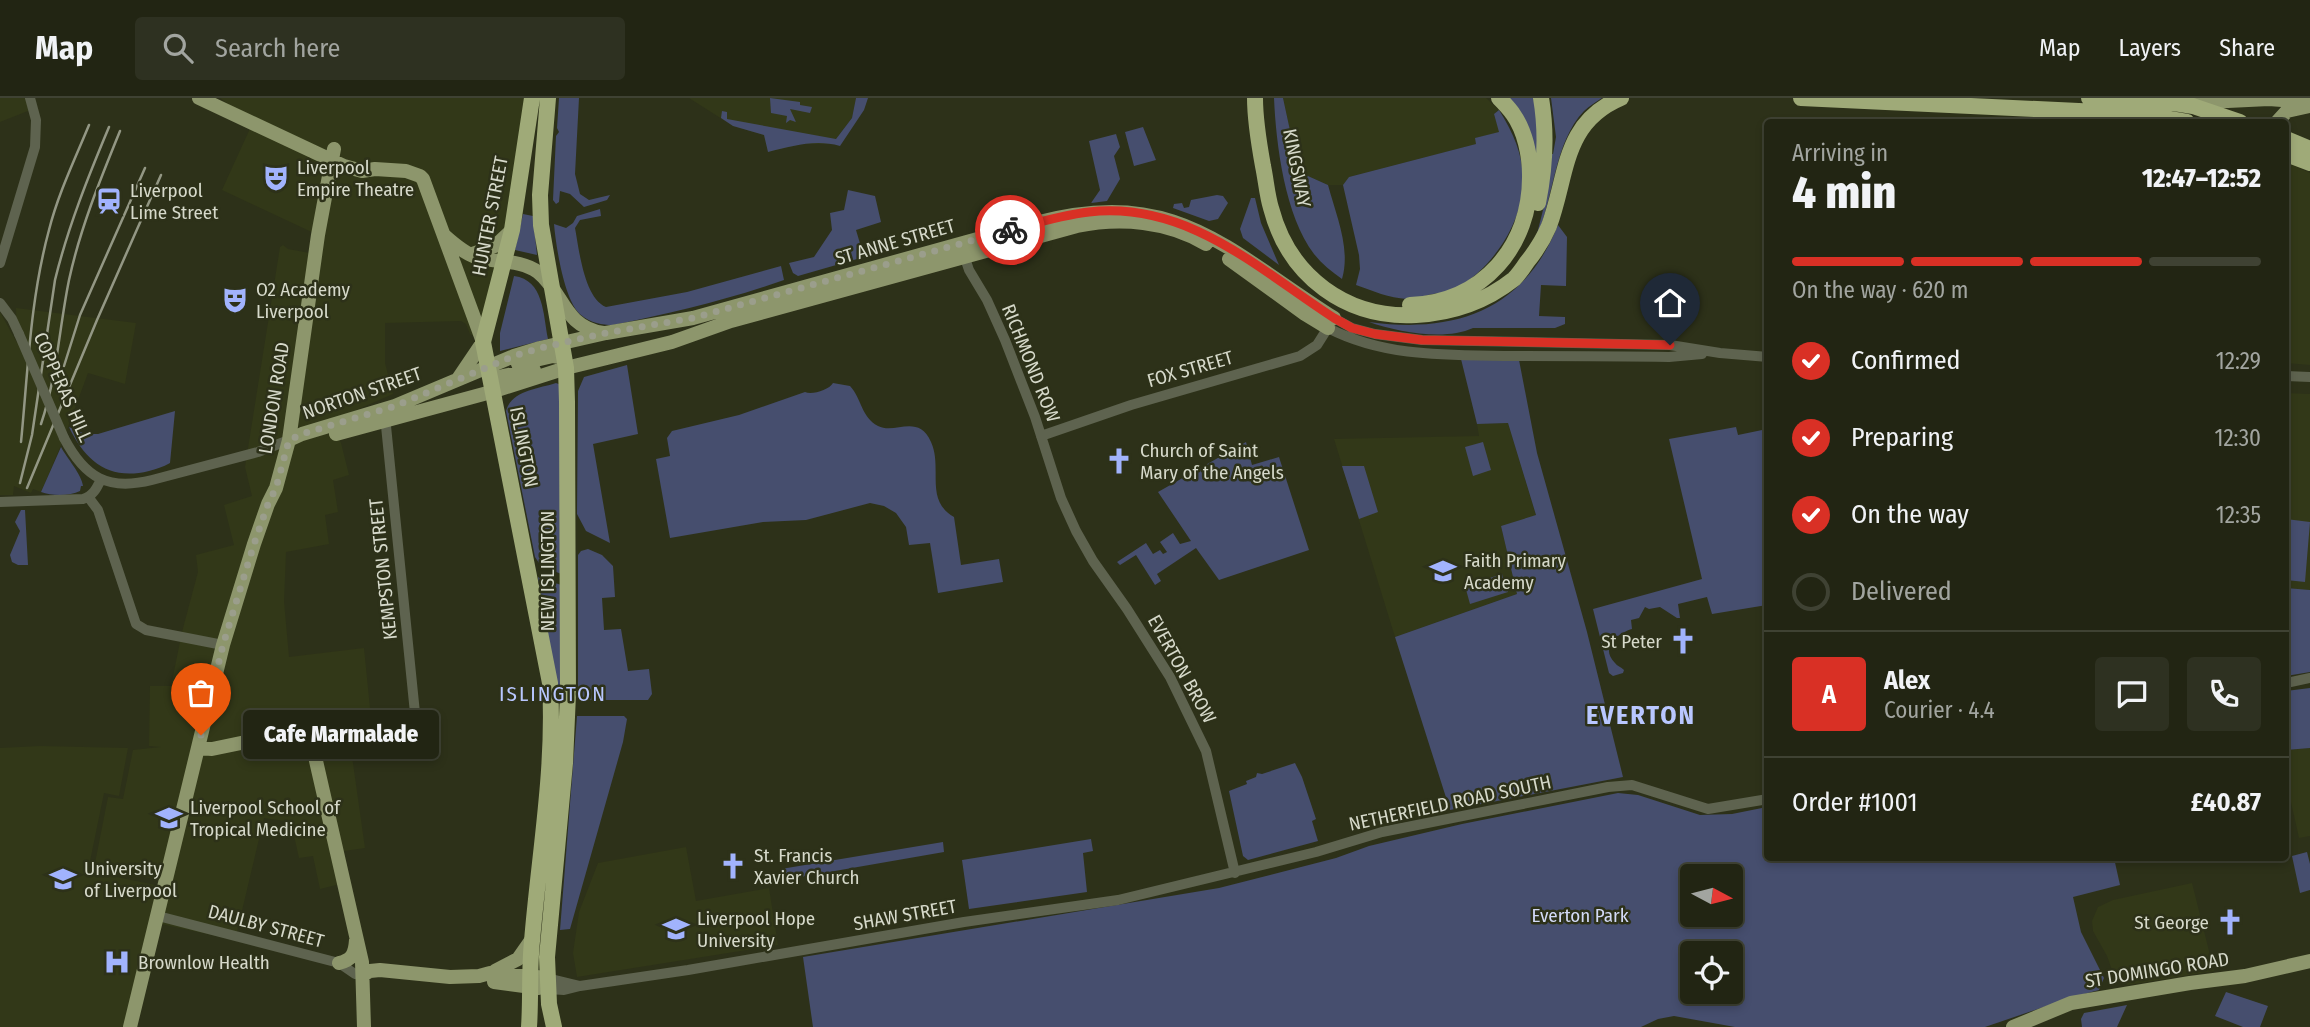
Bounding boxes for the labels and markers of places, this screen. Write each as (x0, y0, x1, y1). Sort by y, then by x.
place label: Liverpool Empire Theatre (297, 156, 414, 201)
theatre icon: Liverpool Empire Theatre (261, 163, 291, 193)
place label: Liverpool Lime Street (130, 179, 219, 224)
station icon: Liverpool Lime Street (94, 186, 124, 216)
pin (1640, 273, 1700, 345)
place label: O2 Academy Liverpool (256, 278, 351, 323)
theatre icon: O2 Academy Liverpool (220, 285, 250, 315)
place label: Church of Saint Mary of the Angels (1140, 439, 1284, 484)
church icon: Church of Saint Mary of the Angels (1104, 446, 1134, 476)
place label: Faith Primary Academy (1464, 549, 1566, 594)
school or university icon: Faith Primary Academy (1428, 556, 1458, 586)
church icon: St Peter (1668, 626, 1698, 656)
place label: St Peter (1601, 630, 1662, 653)
pin (171, 663, 231, 735)
callout: Cafe Marmalade (243, 710, 439, 760)
place label: Liverpool School of Tropical Medicine (190, 796, 341, 841)
school or university icon: Liverpool School of Tropical Medicine (154, 803, 184, 833)
place label: St. Francis Xavier Church (754, 844, 860, 889)
church icon: St. Francis Xavier Church (718, 851, 748, 881)
place label: University of Liverpool (84, 857, 177, 902)
school or university icon: University of Liverpool (48, 864, 78, 894)
place label: Liverpool Hope University (697, 907, 815, 952)
church icon: St George (2215, 907, 2245, 937)
place label: St George (2134, 911, 2209, 934)
school or university icon: Liverpool Hope University (661, 914, 691, 944)
hospital icon: Brownlow Health (102, 947, 132, 977)
place label: Brownlow Health (138, 951, 270, 974)

